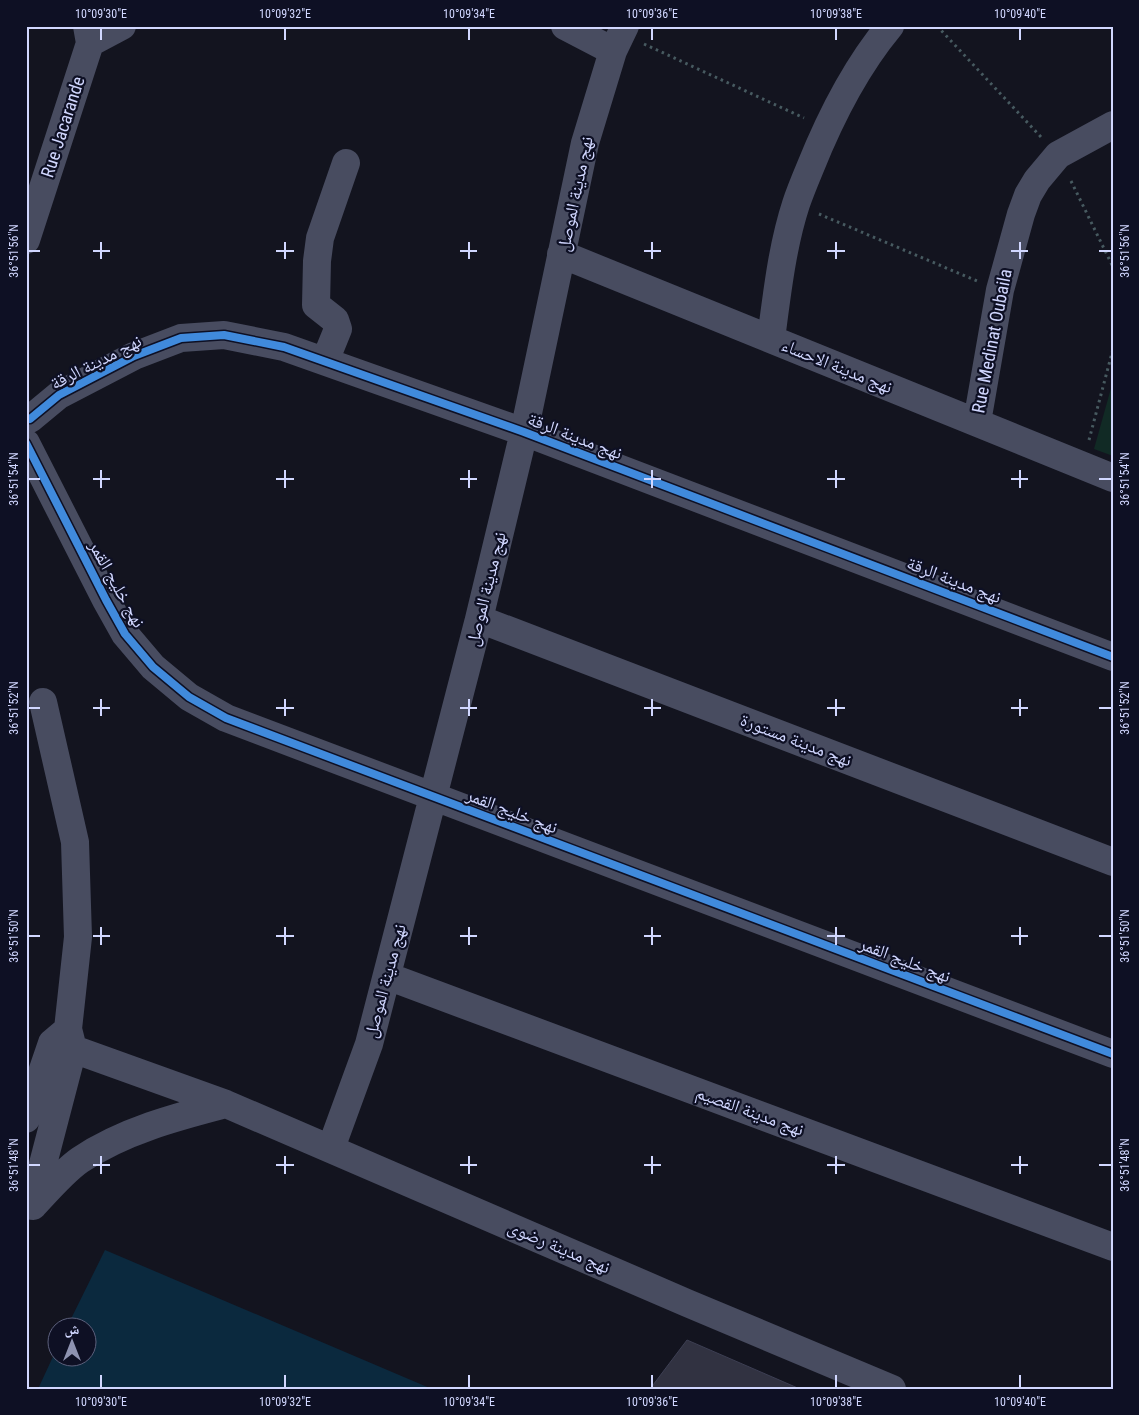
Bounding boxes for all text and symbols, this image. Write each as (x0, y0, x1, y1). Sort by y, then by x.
text: 10°09'30"E (75, 7, 127, 21)
text: 10°09'32"E (259, 7, 311, 21)
text: 10°09'34"E (443, 7, 495, 21)
text: 10°09'36"E (626, 7, 678, 21)
text: 10°09'38"E (810, 7, 862, 21)
text: 10°09'40"E (994, 7, 1046, 21)
street label: Rue Jacarande (36, 74, 89, 180)
street label: نهج مدينة الموصل (552, 134, 599, 254)
text: 36°51'56"N (7, 224, 21, 278)
text: 36°51'56"N (1118, 224, 1132, 278)
street label: Rue Medinat Oubaila (967, 267, 1016, 415)
street label: نهج مدينة الرقة (47, 330, 146, 395)
street label: نهج مدينة الاحساء (778, 334, 896, 399)
street label: نهج مدينة الرقة (524, 408, 625, 465)
text: 36°51'54"N (7, 452, 21, 506)
text: 36°51'54"N (1118, 452, 1132, 506)
street label: نهج مدينة الموصل (461, 529, 512, 649)
street label: نهج خليج القمر (83, 536, 150, 632)
street label: نهج مدينة الرقة (903, 552, 1004, 609)
text: 36°51'52"N (7, 681, 21, 735)
text: 36°51'52"N (1118, 681, 1132, 735)
street label: نهج مدينة مستورة (737, 709, 855, 772)
street label: نهج خليج القمر (462, 783, 561, 839)
text: 36°51'50"N (7, 909, 21, 963)
text: 36°51'50"N (1118, 909, 1132, 963)
street label: نهج مدينة الموصل (359, 922, 412, 1041)
street label: نهج خليج القمر (855, 932, 954, 988)
street label: نهج مدينة القصيم (693, 1081, 807, 1142)
text: 36°51'48"N (7, 1138, 21, 1192)
text: 36°51'48"N (1118, 1138, 1132, 1192)
street label: نهج مدينة رضوى (504, 1216, 614, 1279)
north arrow (48, 1318, 98, 1368)
text: ش (65, 1321, 80, 1338)
text: 10°09'30"E (75, 1395, 127, 1409)
text: 10°09'32"E (259, 1395, 311, 1409)
text: 10°09'34"E (443, 1395, 495, 1409)
text: 10°09'36"E (626, 1395, 678, 1409)
text: 10°09'38"E (810, 1395, 862, 1409)
text: 10°09'40"E (994, 1395, 1046, 1409)

